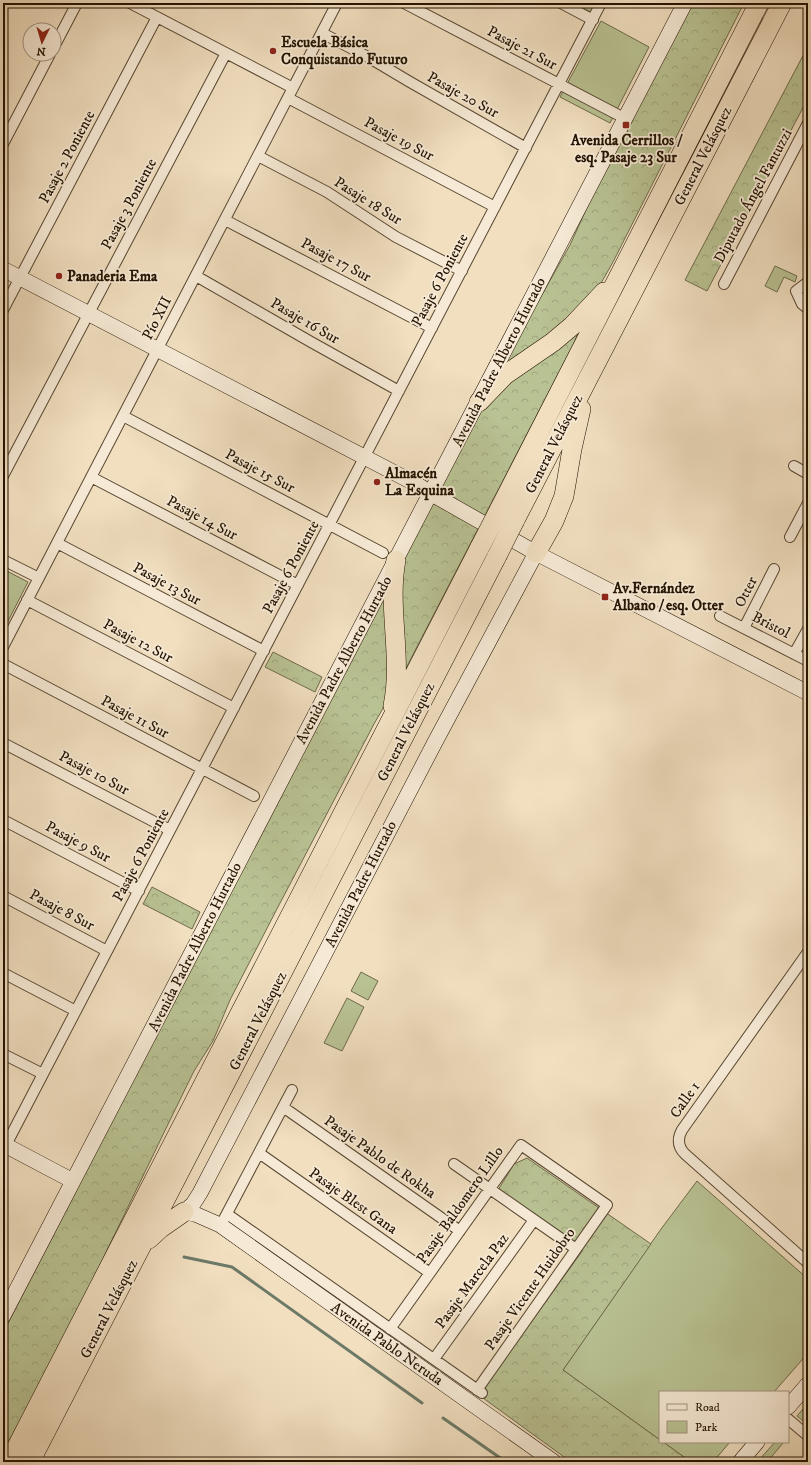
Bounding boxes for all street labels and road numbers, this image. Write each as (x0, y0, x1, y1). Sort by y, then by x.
street label: Pasaje 21 Sur (484, 22, 560, 74)
street label: Pasaje 20 Sur (424, 68, 502, 123)
street label: General Velásquez (670, 103, 736, 209)
street label: Pasaje 2 Poniente (35, 107, 99, 207)
street label: Pasaje 19 Sur (361, 113, 438, 166)
street label: Diputado Ángel Fantuzzi (709, 125, 797, 266)
street label: Pasaje 3 Poniente (97, 155, 161, 253)
street label: Pasaje 18 Sur (331, 173, 406, 230)
street label: Pasaje 6 Poniente (407, 230, 473, 330)
street label: Pasaje 17 Sur (298, 234, 375, 287)
street label: Avenida Padre Alberto Hurtado (448, 274, 550, 450)
street label: Pío XII (138, 293, 176, 343)
street label: Pasaje 16 Sur (267, 294, 343, 349)
street label: General Velásquez (521, 391, 587, 497)
street label: Pasaje 15 Sur (222, 445, 299, 497)
street label: Pasaje 14 Sur (163, 491, 241, 545)
street label: Pasaje 6 Poniente (258, 517, 324, 617)
street label: Pasaje 13 Sur (130, 558, 205, 610)
street label: Avenida Padre Alberto Hurtado (292, 573, 396, 747)
street label: Otter (730, 573, 762, 611)
street label: Bristol (749, 607, 794, 643)
street label: Pasaje 12 Sur (100, 615, 176, 667)
street label: General Velásquez (373, 679, 439, 785)
street label: Pasaje 11 Sur (98, 691, 173, 743)
street label: Pasaje 10 Sur (56, 747, 133, 800)
street label: Pasaje 6 Poniente (108, 805, 174, 905)
street label: Pasaje 9 Sur (42, 817, 114, 867)
street label: Avenida Padre Hurtado (321, 818, 401, 950)
street label: Avenida Padre Alberto Hurtado (144, 859, 246, 1035)
street label: Pasaje 8 Sur (26, 885, 98, 935)
street label: General Velásquez (225, 968, 291, 1074)
street label: Calle 1 (666, 1078, 704, 1122)
street label: Pasaje Pablo de Rokha (320, 1111, 440, 1203)
street label: Pasaje Baldomero Lillo (412, 1143, 508, 1267)
street label: Pasaje Blest Gana (305, 1163, 401, 1239)
street label: Pasaje Vicente Huidobro (480, 1224, 580, 1354)
street label: Pasaje Marcela Paz (431, 1229, 513, 1332)
street label: General Velásquez (76, 1256, 142, 1362)
street label: Avenida Pablo Neruda (327, 1298, 447, 1390)

